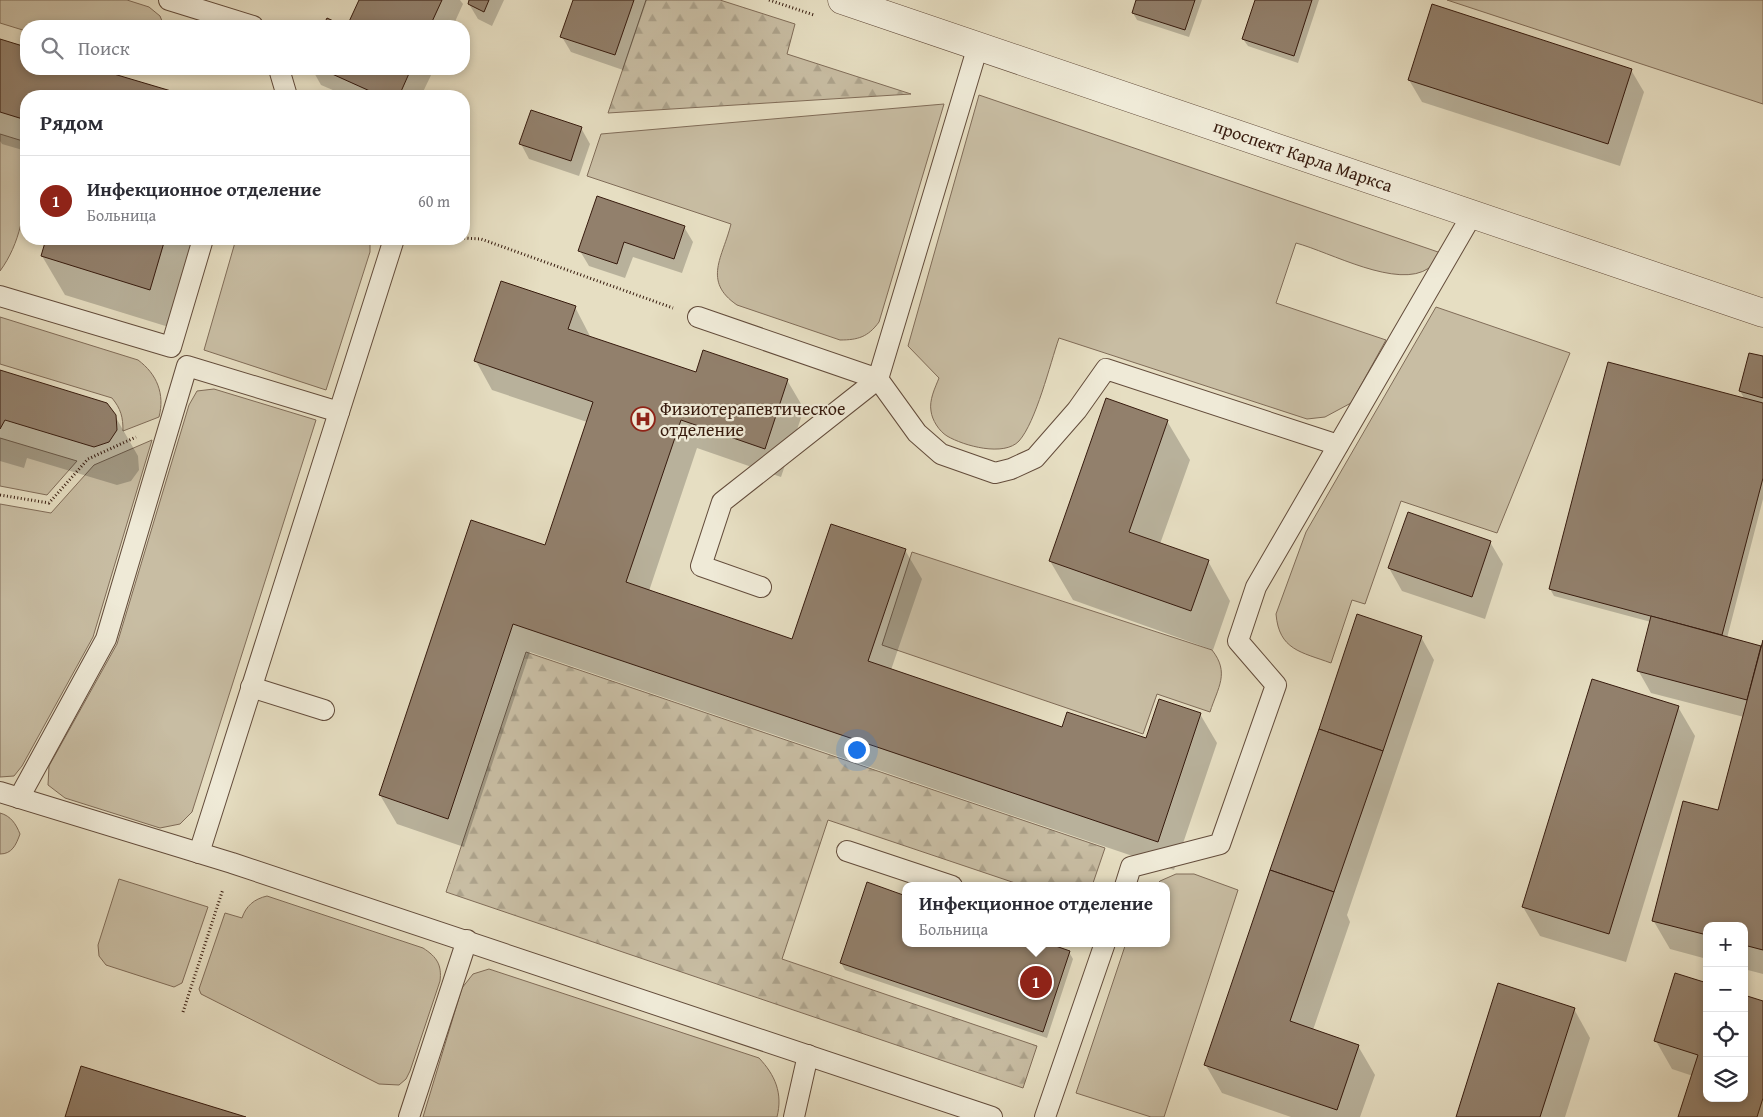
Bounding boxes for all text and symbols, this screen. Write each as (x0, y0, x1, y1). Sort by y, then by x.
search box (20, 20, 470, 75)
icon: search (38, 34, 66, 62)
text: Поиск (78, 34, 130, 62)
text: Рядом (40, 107, 103, 138)
street label: проспект Карла Маркса (1210, 112, 1397, 199)
text: Инфекционное отделение (87, 175, 321, 203)
text: 1 (52, 189, 60, 213)
text: 60 m (418, 189, 450, 213)
text: Больница (87, 203, 156, 227)
place label: Физиотерапевтическое отделение (660, 395, 845, 443)
hospital icon: Физиотерапевтическое отделение (630, 406, 656, 432)
your location (844, 737, 870, 763)
popup (902, 882, 1170, 947)
text: Инфекционное отделение (919, 889, 1153, 917)
text: Больница (919, 917, 988, 941)
map controls (1703, 922, 1748, 1102)
button: + (1703, 922, 1748, 967)
pin: 1 (1020, 963, 1052, 1001)
button: − (1703, 967, 1748, 1012)
button: locate (1703, 1012, 1748, 1057)
button: layers (1703, 1057, 1748, 1102)

